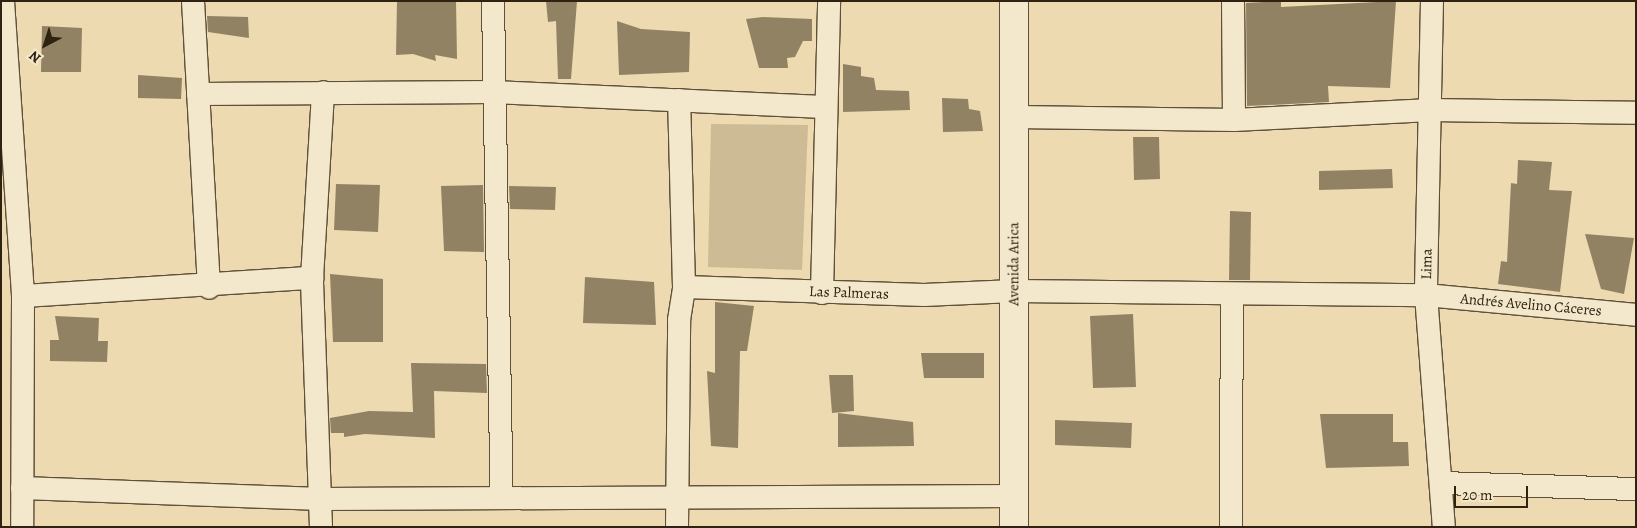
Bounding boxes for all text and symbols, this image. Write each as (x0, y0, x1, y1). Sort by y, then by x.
north arrow (20, 20, 70, 70)
text: N (25, 46, 45, 67)
street label: Avenida Arica (1005, 222, 1023, 306)
street label: Lima (1418, 248, 1436, 280)
street label: Las Palmeras (809, 283, 889, 303)
street label: Andrés Avelino Cáceres (1460, 290, 1602, 320)
scale bar (1457, 476, 1531, 508)
text: 20 m (1462, 485, 1493, 505)

